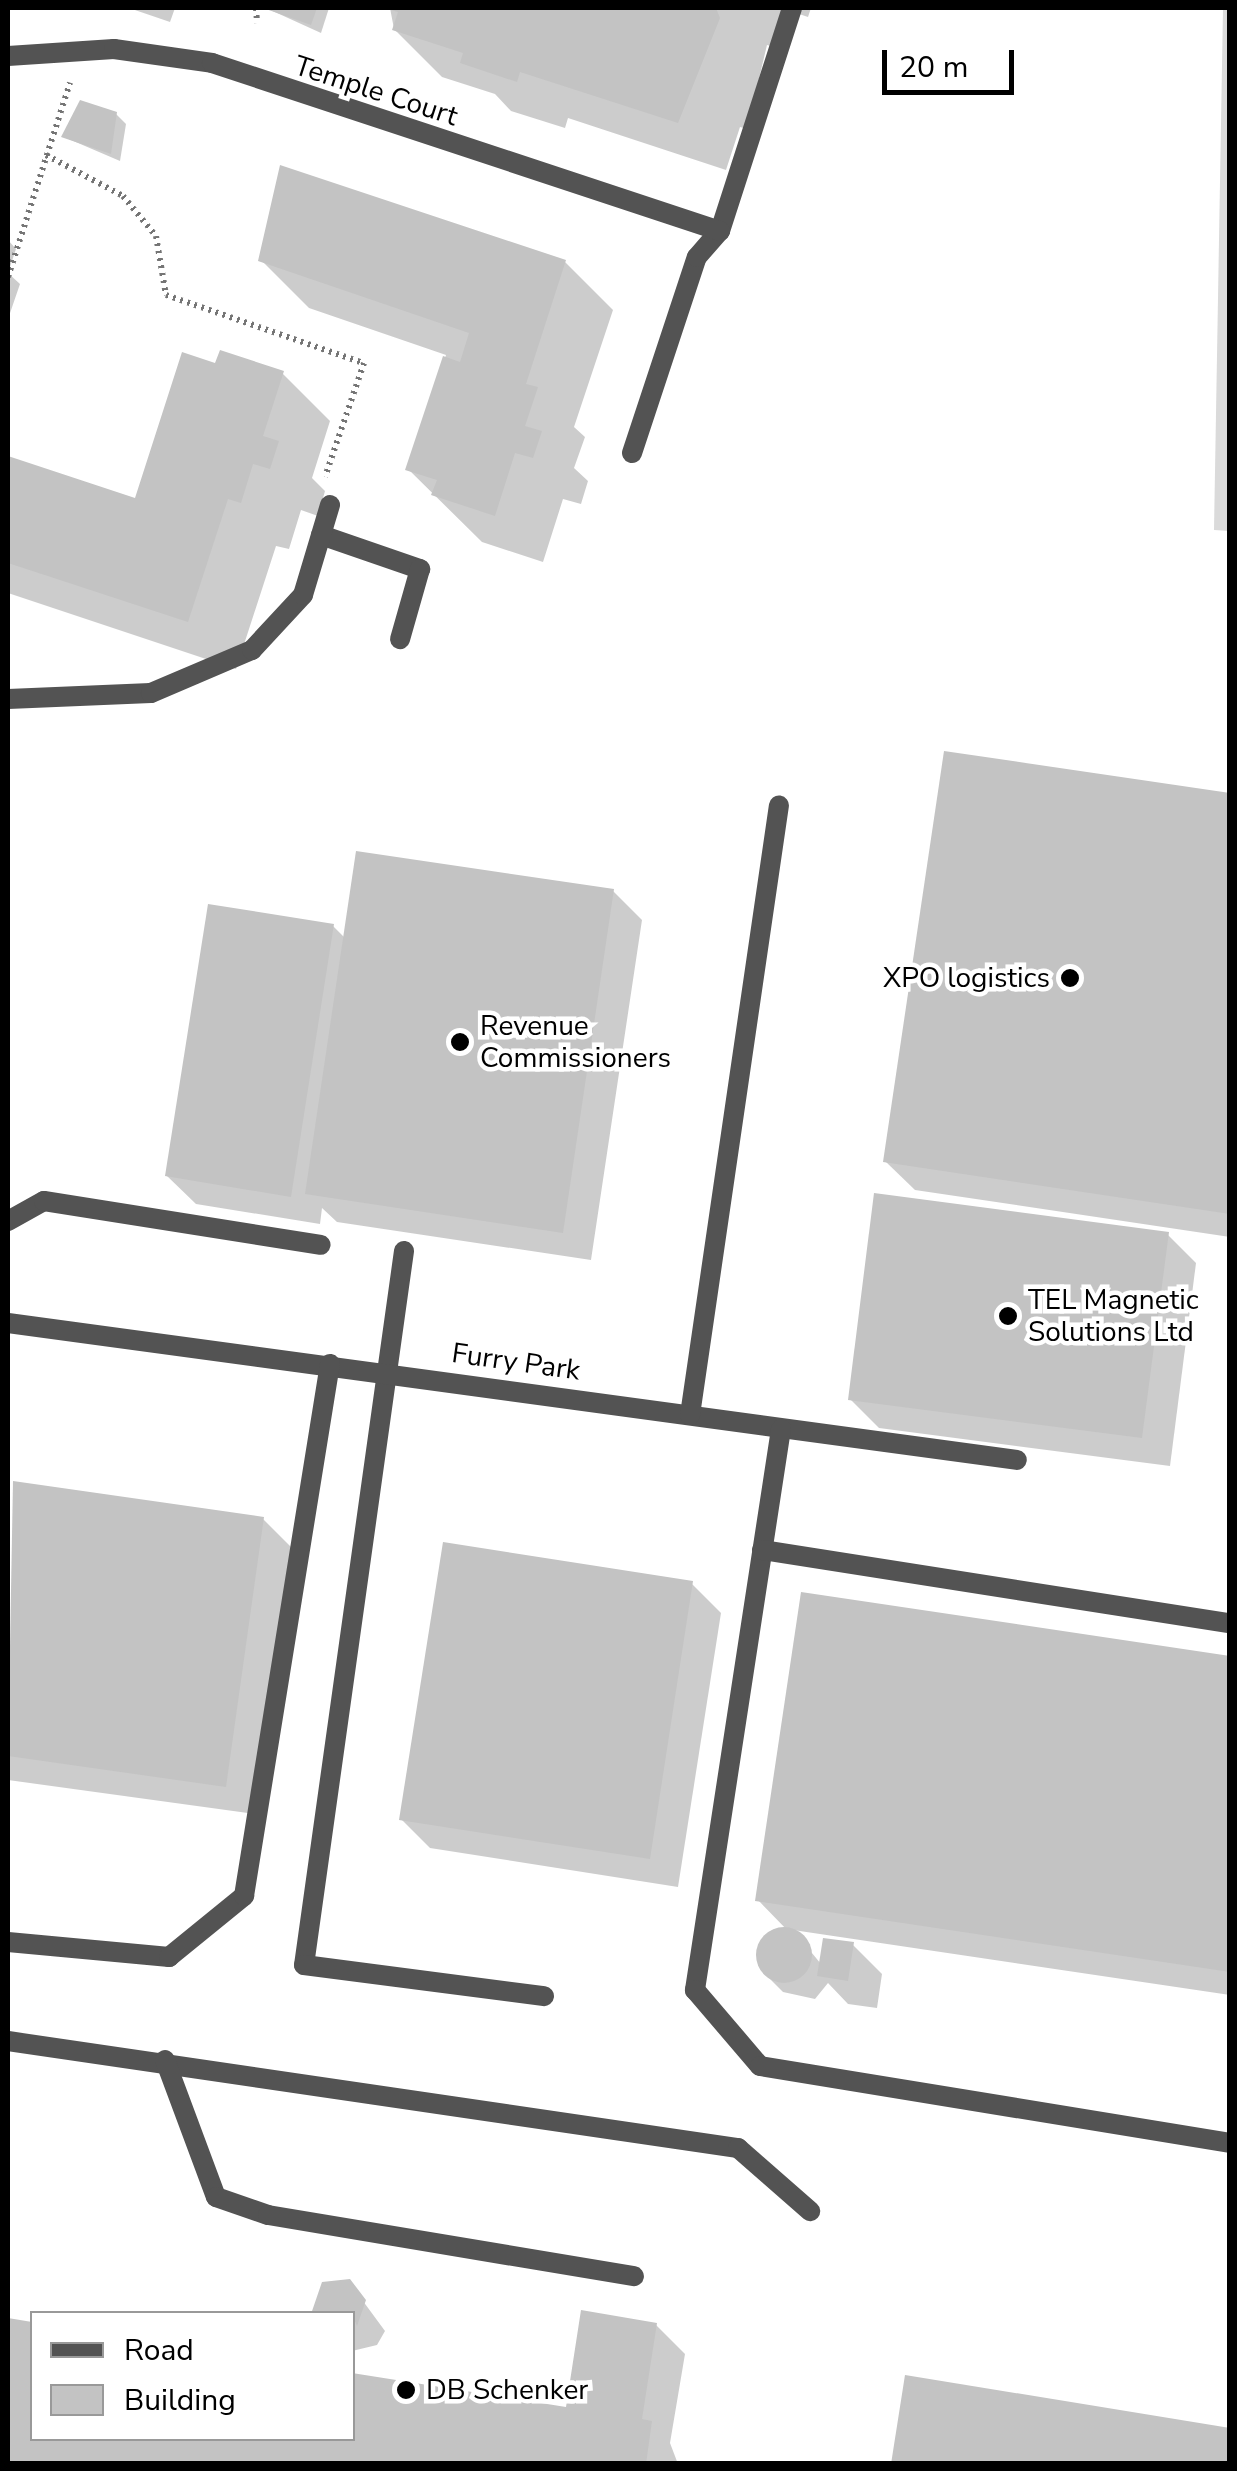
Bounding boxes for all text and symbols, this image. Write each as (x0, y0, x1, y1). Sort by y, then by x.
scale bar (887, 30, 1020, 92)
text: 20 m (899, 47, 968, 88)
street label: Temple Court (290, 49, 462, 133)
place label: XPO logistics (883, 961, 1050, 995)
marker: XPO logistics (1059, 967, 1081, 989)
place label: Revenue Commissioners (480, 1009, 671, 1075)
marker: Revenue Commissioners (449, 1031, 471, 1053)
place label: TEL Magnetic Solutions Ltd (1028, 1283, 1199, 1349)
marker: TEL Magnetic Solutions Ltd (997, 1305, 1019, 1327)
street label: Furry Park (450, 1336, 582, 1388)
legend (30, 2311, 355, 2441)
text: Road (124, 2330, 194, 2371)
place label: DB Schenker (426, 2373, 588, 2407)
marker: DB Schenker (395, 2379, 417, 2401)
text: Building (124, 2380, 236, 2421)

